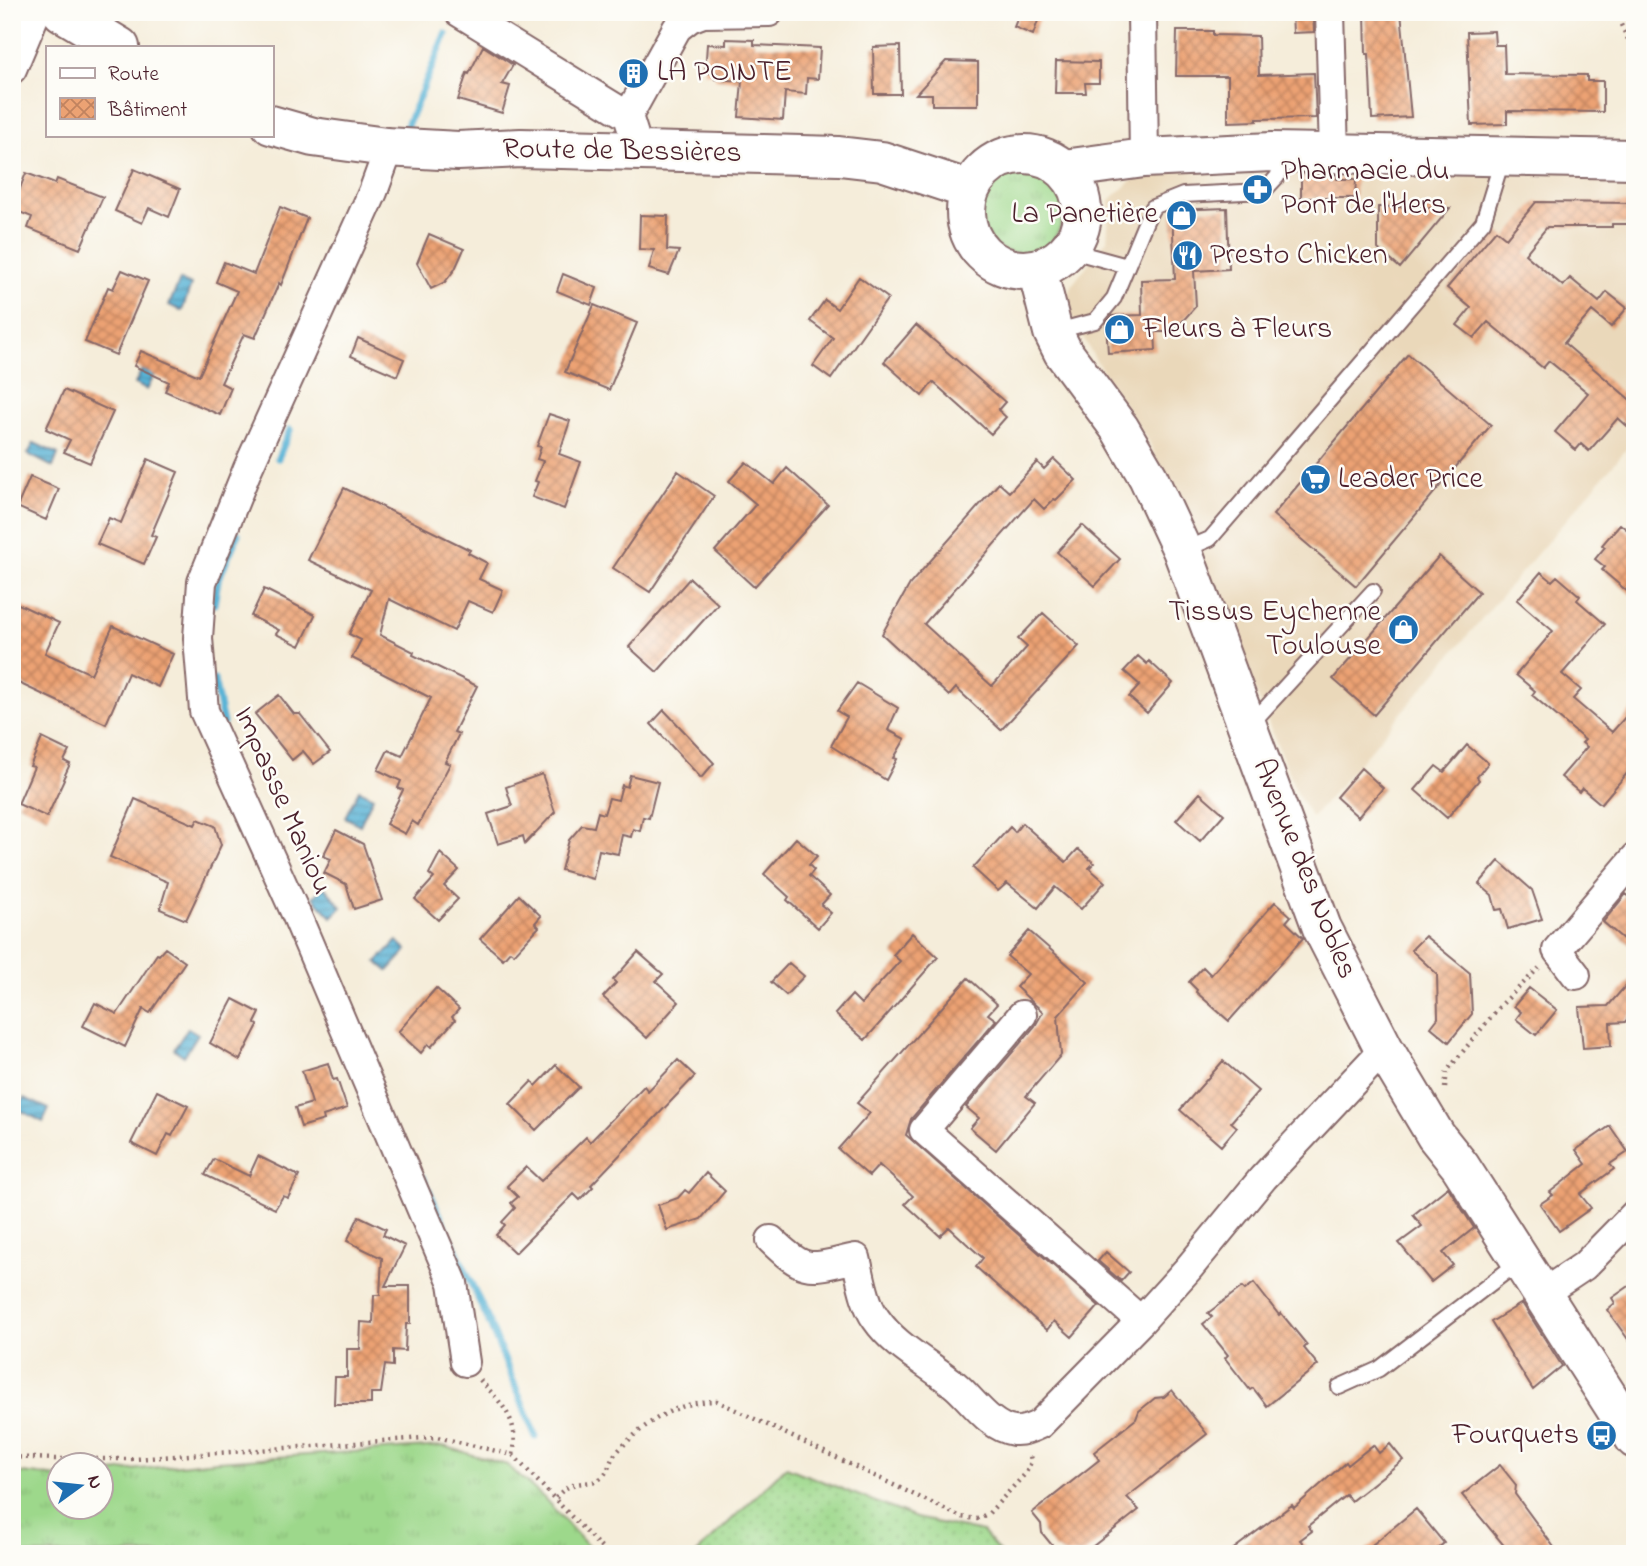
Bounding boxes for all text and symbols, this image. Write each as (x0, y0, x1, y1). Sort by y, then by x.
legend (46, 46, 273, 136)
place label: LA POINTE (657, 51, 792, 95)
building icon: LA POINTE (617, 56, 651, 90)
text: Route (108, 60, 160, 90)
text: Bâtiment (107, 96, 187, 126)
street label: Route de Bessières (502, 128, 742, 176)
place label: Pharmacie du Pont de l'Hers (1281, 150, 1449, 228)
pharmacy icon: Pharmacie du Pont de l'Hers (1241, 172, 1275, 206)
place label: La Panetière (1012, 193, 1159, 237)
shop icon: La Panetière (1164, 198, 1198, 232)
place label: Presto Chicken (1210, 234, 1388, 278)
restaurant icon: Presto Chicken (1170, 239, 1204, 273)
place label: Fleurs à Fleurs (1142, 308, 1332, 352)
shop icon: Fleurs à Fleurs (1103, 313, 1137, 347)
place label: Leader Price (1338, 458, 1483, 502)
supermarket icon: Leader Price (1298, 463, 1332, 497)
place label: Tissus Eychenne Toulouse (1168, 591, 1382, 669)
shop icon: Tissus Eychenne Toulouse (1387, 613, 1421, 647)
street label: Impasse Maniou (221, 700, 343, 902)
street label: Avenue des Nobles (1240, 752, 1368, 986)
place label: Fourquets (1451, 1414, 1579, 1458)
bus stop icon: Fourquets (1585, 1419, 1619, 1453)
north arrow (46, 1450, 116, 1520)
text: N (79, 1473, 109, 1492)

